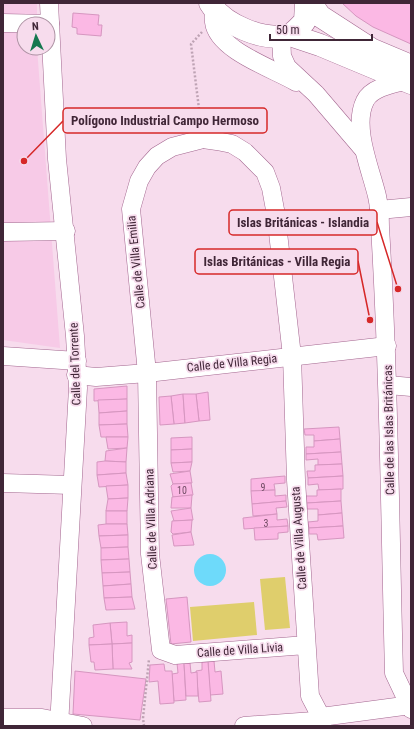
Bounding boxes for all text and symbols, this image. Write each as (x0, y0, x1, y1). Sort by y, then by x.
north arrow (16, 16, 56, 56)
scale bar (270, 16, 372, 42)
text: N (32, 20, 39, 33)
text: 50 m (276, 23, 300, 37)
callout: Polígono Industrial Campo Hermoso (63, 108, 267, 133)
text: Polígono Industrial Campo Hermoso (71, 113, 260, 128)
callout: Islas Británicas - Islandia (229, 210, 377, 235)
street label: Calle de Villa Emilia (124, 215, 148, 309)
text: Islas Británicas - Islandia (237, 215, 369, 230)
callout: Islas Británicas - Villa Regia (195, 249, 358, 274)
text: Islas Británicas - Villa Regia (204, 254, 350, 269)
street label: Calle del Torrente (67, 322, 83, 406)
street label: Calle de Villa Regia (186, 351, 278, 375)
street label: Calle de las Islas Británicas (381, 365, 397, 495)
street label: Calle de Villa Adriana (142, 468, 160, 570)
house number: 9 (261, 482, 266, 493)
house number: 10 (177, 485, 187, 496)
street label: Calle de Villa Augusta (288, 486, 310, 590)
house number: 3 (264, 518, 269, 529)
street label: Calle de Villa Livia (196, 640, 284, 660)

